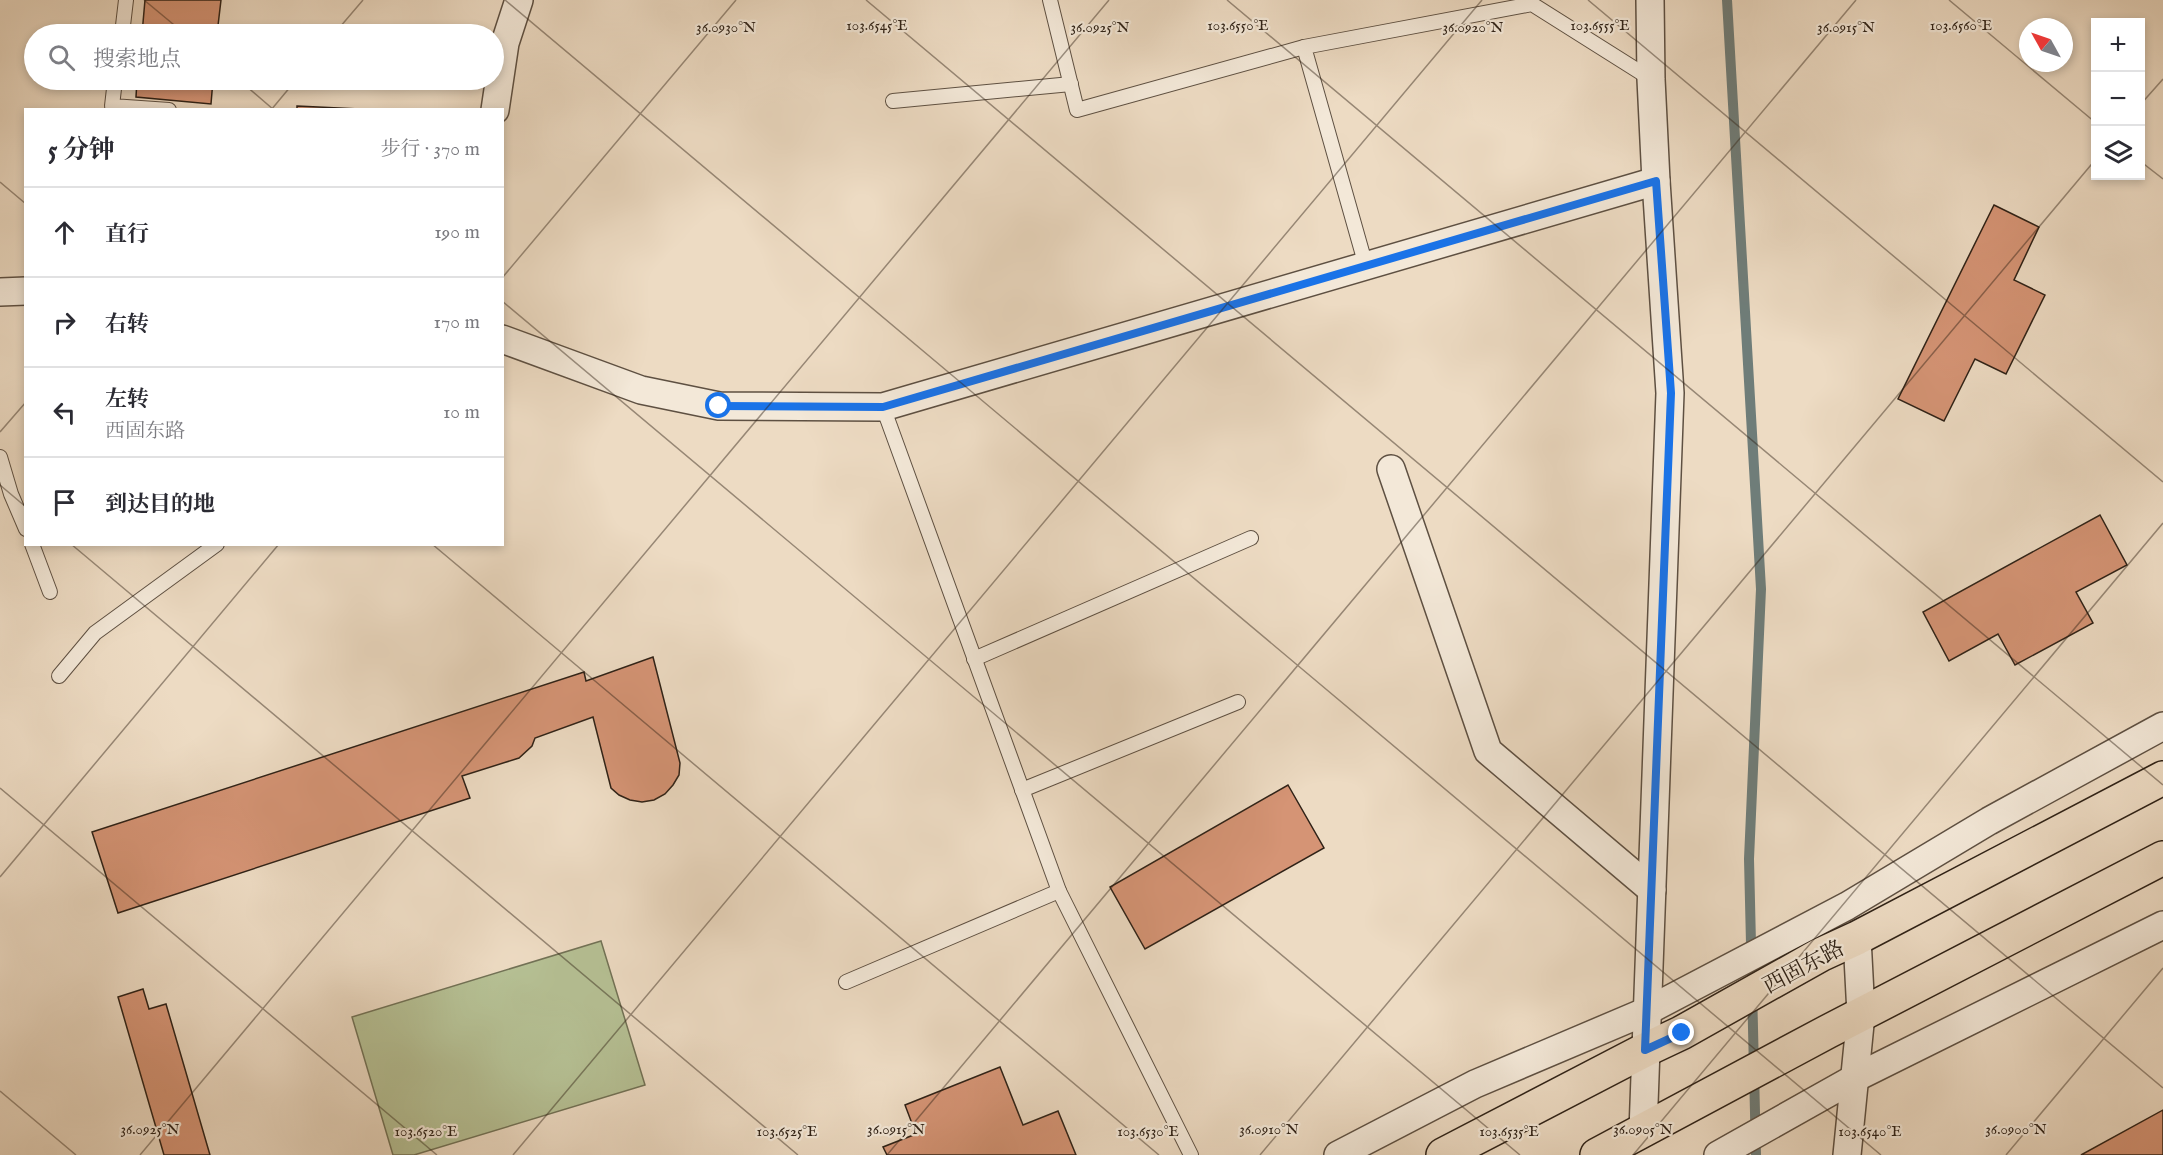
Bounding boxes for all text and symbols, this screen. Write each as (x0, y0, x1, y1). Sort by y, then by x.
text: 103.6545°E (846, 16, 908, 35)
text: 103.6550°E (1207, 16, 1269, 35)
text: 103.6555°E (1570, 16, 1630, 35)
text: 103.6560°E (1930, 16, 1992, 35)
text: 36.0930°N (696, 18, 756, 37)
text: 36.0925°N (1070, 18, 1130, 37)
text: 36.0920°N (1442, 18, 1504, 37)
text: 36.0915°N (1817, 18, 1875, 37)
north arrow (2019, 18, 2073, 72)
map controls (2091, 18, 2145, 180)
button: + (2091, 18, 2145, 72)
search box (24, 24, 504, 90)
icon: search (45, 41, 78, 74)
text: 搜索地点 (93, 46, 181, 74)
button: − (2091, 72, 2145, 126)
button: layers (2091, 126, 2145, 180)
text: 5 分钟 (48, 134, 115, 167)
text: 步行 · 370 m (380, 137, 480, 162)
icon: ahead (48, 216, 81, 249)
text: 190 m (434, 220, 480, 245)
text: 直行 (105, 221, 149, 249)
icon: right (48, 306, 81, 339)
text: 170 m (434, 310, 480, 335)
text: 右转 (105, 311, 149, 339)
text: 左转 (105, 386, 149, 414)
route start (705, 392, 731, 418)
icon: left (48, 396, 81, 429)
text: 10 m (443, 400, 480, 425)
text: 西固东路 (105, 419, 185, 444)
icon: arrive (48, 486, 81, 519)
text: 到达目的地 (105, 491, 215, 519)
street label: 西固东路 (1759, 935, 1849, 1001)
route end (1668, 1019, 1694, 1045)
text: 36.0925°N (120, 1120, 180, 1139)
text: 36.0915°N (867, 1120, 925, 1139)
text: 36.0910°N (1239, 1120, 1299, 1139)
text: 36.0905°N (1613, 1120, 1673, 1139)
text: 36.0900°N (1985, 1120, 2047, 1139)
text: 103.6520°E (395, 1122, 457, 1141)
text: 103.6525°E (757, 1122, 818, 1141)
text: 103.6530°E (1117, 1122, 1179, 1141)
text: 103.6535°E (1479, 1122, 1539, 1141)
text: 103.6540°E (1838, 1122, 1902, 1141)

